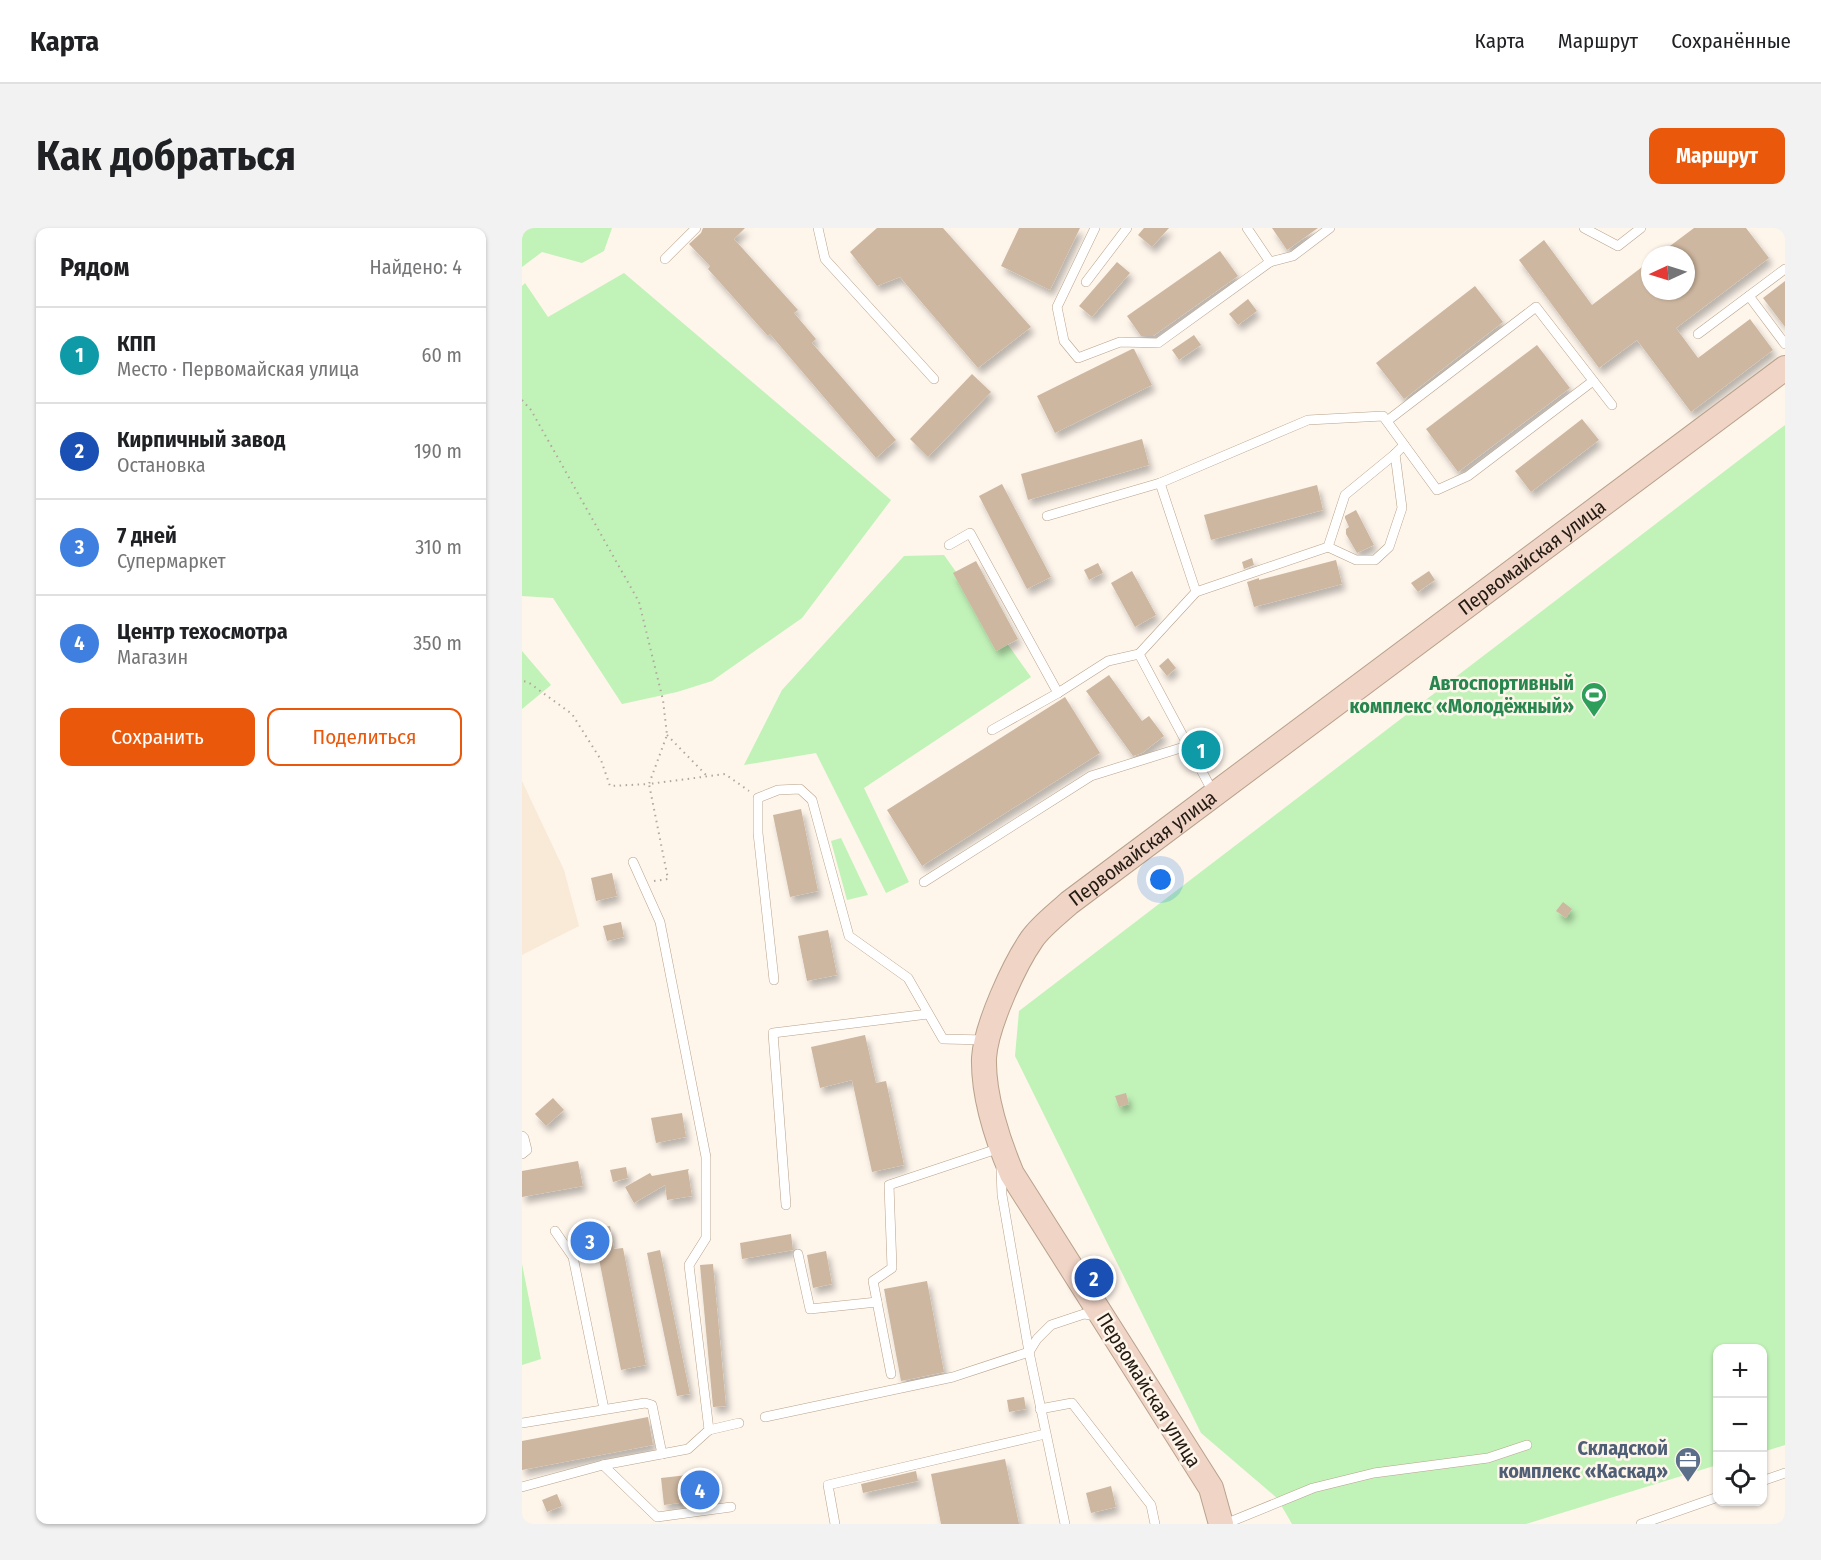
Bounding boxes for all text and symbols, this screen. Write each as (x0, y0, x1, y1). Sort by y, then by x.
text: Карта (30, 25, 99, 58)
text: Карта (1475, 28, 1525, 54)
text: Маршрут (1558, 28, 1638, 54)
text: Сохранённые (1671, 28, 1791, 54)
button: Маршрут (1649, 128, 1785, 184)
text: Как добраться (36, 131, 296, 181)
north arrow (1641, 246, 1695, 300)
text: Рядом (60, 252, 129, 283)
text: Найдено: 4 (370, 255, 462, 279)
text: КПП (117, 330, 156, 357)
text: 1 (75, 343, 84, 367)
text: 60 m (422, 343, 462, 367)
text: Место · Первомайская улица (117, 357, 359, 381)
text: Кирпичный завод (117, 426, 285, 453)
text: 2 (75, 439, 84, 463)
text: 190 m (414, 439, 462, 463)
text: Остановка (117, 453, 205, 477)
street label: Первомайская улица (1453, 494, 1610, 620)
text: 7 дней (117, 522, 177, 549)
text: 3 (75, 535, 84, 559)
text: 310 m (415, 535, 462, 559)
text: Супермаркет (117, 549, 226, 573)
text: Центр техосмотра (117, 618, 288, 645)
text: 4 (74, 631, 85, 655)
text: 350 m (413, 631, 462, 655)
text: Магазин (117, 645, 188, 669)
place label: Автоспортивный комплекс «Молодёжный» (1350, 671, 1574, 718)
sports icon: Автоспортивный комплекс «Молодёжный» (1579, 680, 1609, 718)
button: Сохранить (60, 708, 255, 766)
button: Поделиться (267, 708, 462, 766)
pin: 1 (1182, 728, 1220, 772)
street label: Первомайская улица (1064, 785, 1221, 911)
your location (1146, 865, 1175, 894)
pin: 3 (570, 1218, 610, 1264)
pin: 2 (1074, 1256, 1114, 1300)
street label: Первомайская улица (1092, 1308, 1206, 1472)
map controls (1713, 1344, 1767, 1506)
button: + (1713, 1344, 1767, 1398)
button: − (1713, 1398, 1767, 1452)
place label: Складской комплекс «Каскад» (1498, 1436, 1668, 1483)
office icon: Складской комплекс «Каскад» (1673, 1445, 1703, 1483)
button: locate (1713, 1452, 1767, 1506)
pin: 4 (680, 1468, 720, 1512)

